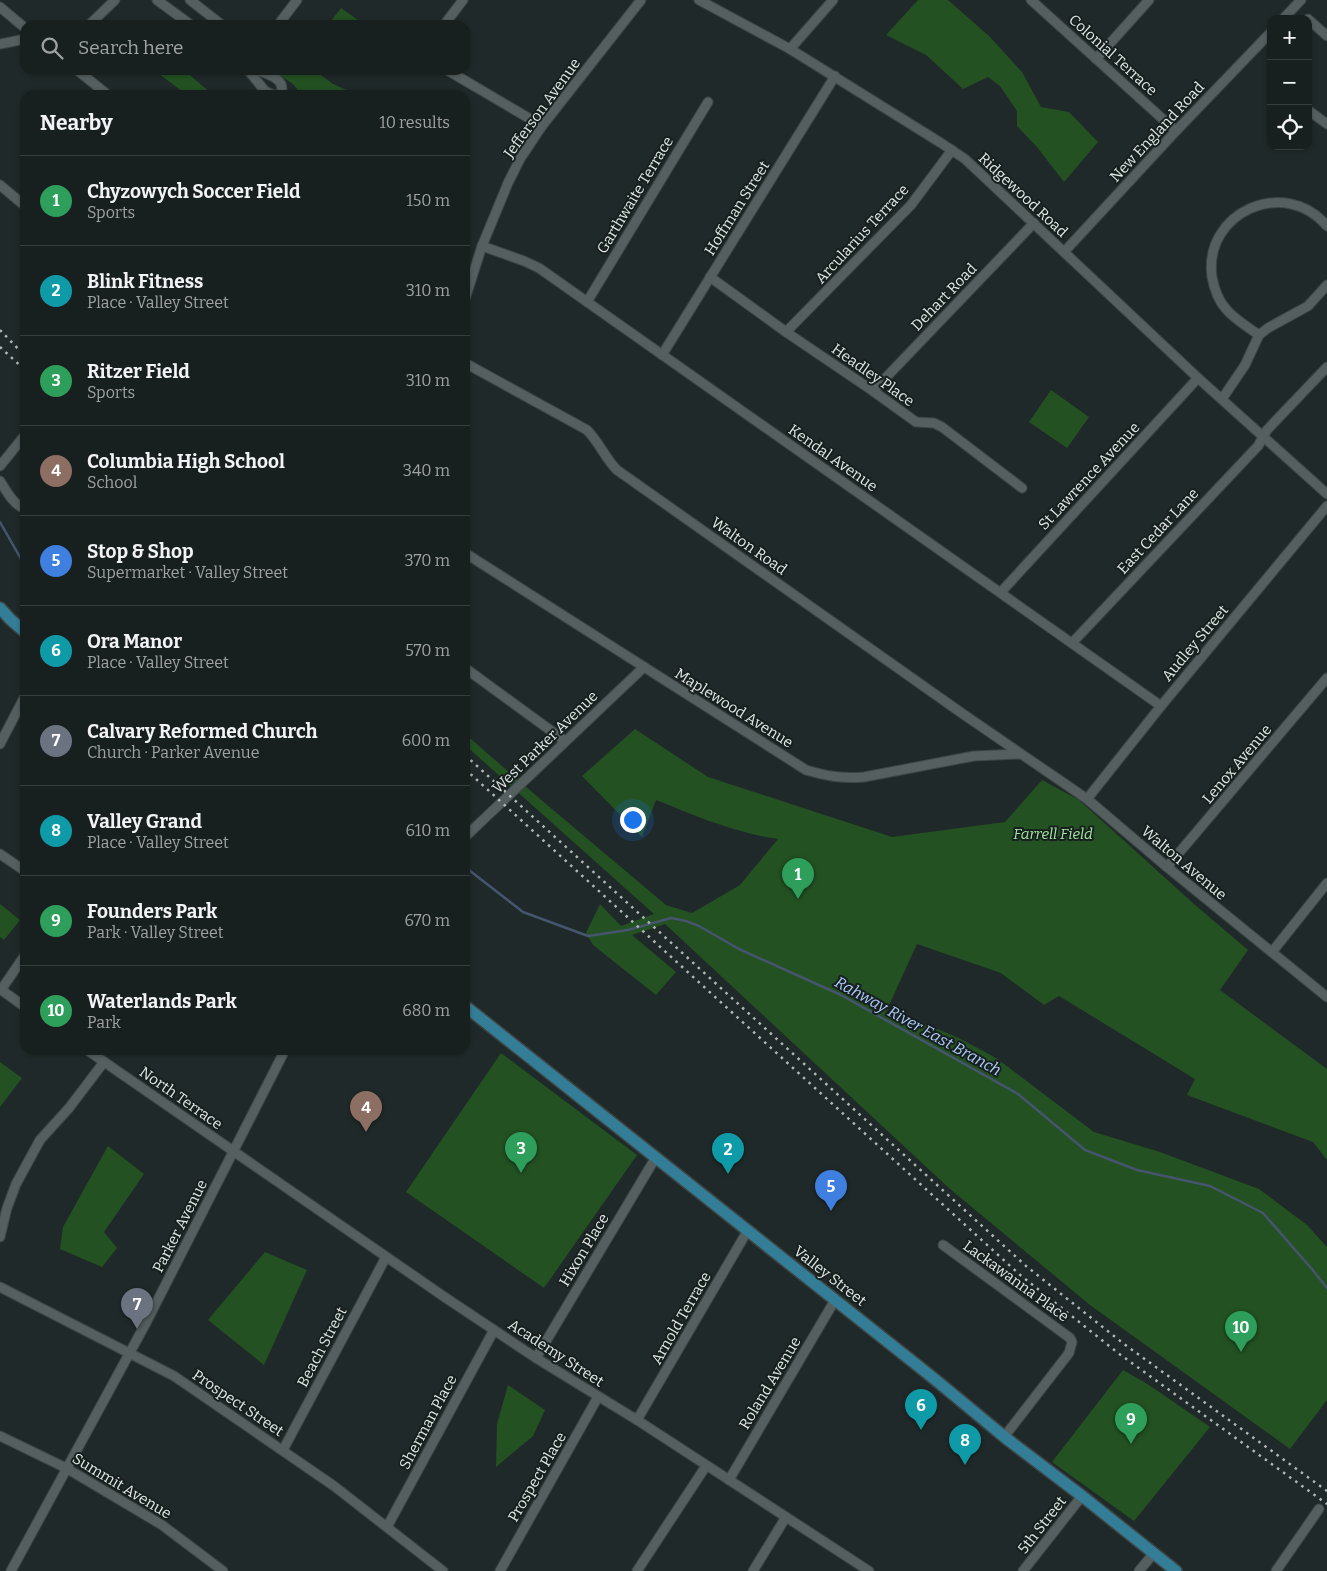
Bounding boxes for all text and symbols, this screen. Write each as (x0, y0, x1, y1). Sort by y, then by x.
street label: Colonial Terrace (1065, 11, 1161, 99)
map controls (1267, 15, 1312, 150)
button: + (1267, 15, 1312, 60)
search box (20, 20, 470, 75)
icon: search (38, 34, 66, 62)
text: Search here (78, 36, 183, 59)
street label: Jefferson Avenue (499, 55, 584, 162)
button: − (1267, 60, 1312, 105)
street label: New England Road (1106, 78, 1208, 186)
button: locate (1267, 105, 1312, 150)
text: Nearby (40, 110, 113, 136)
text: 10 results (379, 113, 450, 132)
street label: Garthwaite Terrace (593, 133, 677, 257)
street label: Ridgewood Road (975, 149, 1071, 241)
street label: Hoffman Street (701, 157, 774, 259)
text: Chyzowych Soccer Field (87, 180, 301, 203)
street label: Arcularius Terrace (812, 181, 912, 287)
text: 1 (53, 191, 59, 210)
text: 150 m (406, 191, 450, 210)
text: Sports (87, 203, 135, 222)
street label: Dehart Road (907, 259, 981, 334)
text: Blink Fitness (87, 270, 203, 293)
text: 2 (51, 281, 61, 300)
text: 310 m (406, 281, 450, 300)
text: Place · Valley Street (87, 293, 229, 312)
street label: Headley Place (828, 340, 918, 410)
text: Ritzer Field (87, 360, 190, 383)
text: 3 (51, 371, 61, 390)
text: 310 m (406, 371, 450, 390)
text: Sports (87, 383, 135, 402)
street label: St Lawrence Avenue (1035, 419, 1143, 533)
street label: Kendal Avenue (785, 421, 881, 495)
text: Columbia High School (87, 450, 285, 473)
text: 4 (51, 461, 61, 480)
text: 340 m (403, 461, 450, 480)
text: School (87, 473, 137, 492)
street label: East Cedar Lane (1114, 484, 1202, 578)
street label: Walton Road (708, 513, 790, 579)
text: Stop & Shop (87, 540, 194, 563)
text: 5 (52, 551, 60, 570)
text: 370 m (404, 551, 450, 570)
text: Supermarket · Valley Street (87, 563, 288, 582)
street label: Audley Street (1158, 601, 1232, 685)
text: Ora Manor (87, 630, 182, 653)
text: 6 (51, 641, 61, 660)
text: 570 m (405, 641, 450, 660)
text: Place · Valley Street (87, 653, 229, 672)
street label: Maplewood Avenue (672, 664, 796, 752)
street label: West Parker Avenue (488, 687, 602, 797)
text: Calvary Reformed Church (87, 720, 318, 743)
street label: Lenox Avenue (1199, 721, 1275, 807)
text: 7 (52, 731, 60, 750)
text: 600 m (402, 731, 450, 750)
text: Church · Parker Avenue (87, 743, 260, 762)
your location (620, 807, 646, 833)
text: Valley Grand (87, 810, 202, 833)
text: 8 (51, 821, 61, 840)
text: 610 m (406, 821, 450, 840)
street label: Walton Avenue (1138, 822, 1230, 904)
park label: Farrell Field (1013, 825, 1093, 843)
text: Place · Valley Street (87, 833, 229, 852)
pin: 1 (782, 858, 814, 899)
text: Founders Park (87, 900, 217, 923)
text: 9 (51, 911, 61, 930)
text: 670 m (404, 911, 450, 930)
text: Park · Valley Street (87, 923, 223, 942)
water label: Rahway River East Branch (832, 972, 1004, 1080)
text: Waterlands Park (87, 990, 237, 1013)
text: 10 (47, 1001, 65, 1020)
text: 680 m (402, 1001, 450, 1020)
text: Park (87, 1013, 121, 1032)
street label: North Terrace (136, 1063, 226, 1133)
pin: 4 (350, 1091, 382, 1132)
pin: 3 (505, 1132, 537, 1173)
pin: 2 (712, 1133, 744, 1174)
pin: 5 (815, 1170, 847, 1211)
street label: Parker Avenue (149, 1177, 211, 1275)
street label: Hixon Place (555, 1210, 613, 1290)
street label: Lackawanna Place (960, 1237, 1072, 1325)
street label: Valley Street (790, 1242, 870, 1310)
street label: Arnold Terrace (647, 1269, 715, 1367)
pin: 7 (121, 1288, 153, 1329)
street label: Beach Street (293, 1303, 351, 1390)
pin: 10 (1225, 1311, 1257, 1352)
street label: Academy Street (505, 1315, 608, 1391)
street label: Roland Avenue (735, 1334, 805, 1432)
street label: Prospect Street (189, 1366, 288, 1440)
street label: Sherman Place (395, 1372, 461, 1472)
pin: 6 (905, 1389, 937, 1430)
pin: 9 (1115, 1403, 1147, 1444)
pin: 8 (949, 1424, 981, 1465)
street label: Prospect Place (504, 1429, 570, 1525)
street label: Summit Avenue (69, 1449, 175, 1523)
street label: 5th Street (1014, 1492, 1070, 1557)

